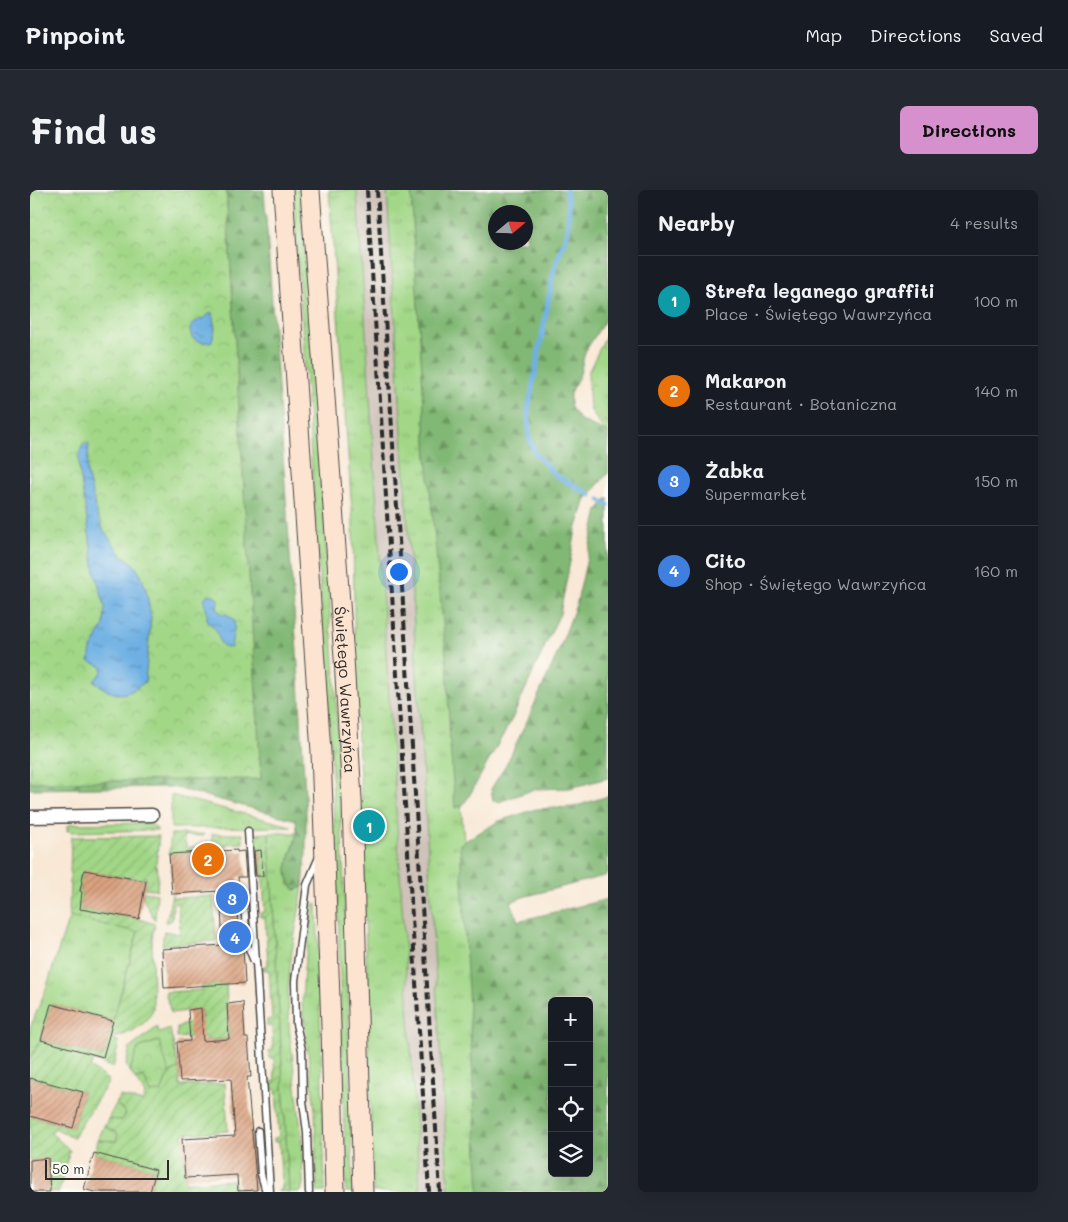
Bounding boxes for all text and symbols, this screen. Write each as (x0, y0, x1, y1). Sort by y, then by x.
text: Pinpoint (25, 19, 126, 50)
text: Map (805, 23, 842, 47)
text: Directions (870, 23, 962, 47)
text: Saved (990, 23, 1043, 47)
button: Directions (900, 106, 1038, 154)
text: Find us (30, 107, 157, 153)
north arrow (488, 205, 533, 250)
text: Nearby (658, 209, 735, 236)
text: 4 results (950, 212, 1018, 233)
text: Strefa leganego graffiti (705, 278, 935, 303)
text: 1 (670, 290, 678, 311)
text: 100 m (973, 290, 1018, 311)
text: Place · Świętego Wawrzyńca (705, 303, 932, 324)
text: Makaron (705, 368, 786, 393)
text: 2 (670, 380, 678, 401)
text: 140 m (974, 380, 1018, 401)
text: Restaurant · Botaniczna (705, 393, 897, 414)
text: Żabka (705, 458, 764, 483)
text: 3 (669, 470, 679, 491)
text: 150 m (974, 470, 1018, 491)
text: Supermarket (705, 483, 807, 504)
text: Cito (705, 548, 746, 573)
your location (386, 559, 412, 585)
text: 4 (669, 560, 679, 581)
text: 160 m (973, 560, 1018, 581)
text: Shop · Świętego Wawrzyńca (705, 573, 927, 594)
street label: Świętego Wawrzyńca (330, 606, 361, 774)
pin: 1 (353, 807, 385, 845)
pin: 2 (192, 840, 224, 878)
pin: 3 (216, 879, 248, 917)
pin: 4 (219, 918, 251, 956)
map controls (548, 997, 593, 1177)
button: + (548, 997, 593, 1042)
button: − (548, 1042, 593, 1087)
button: locate (548, 1087, 593, 1132)
button: layers (548, 1132, 593, 1177)
scale bar (45, 1157, 169, 1180)
text: 50 m (52, 1159, 84, 1178)

